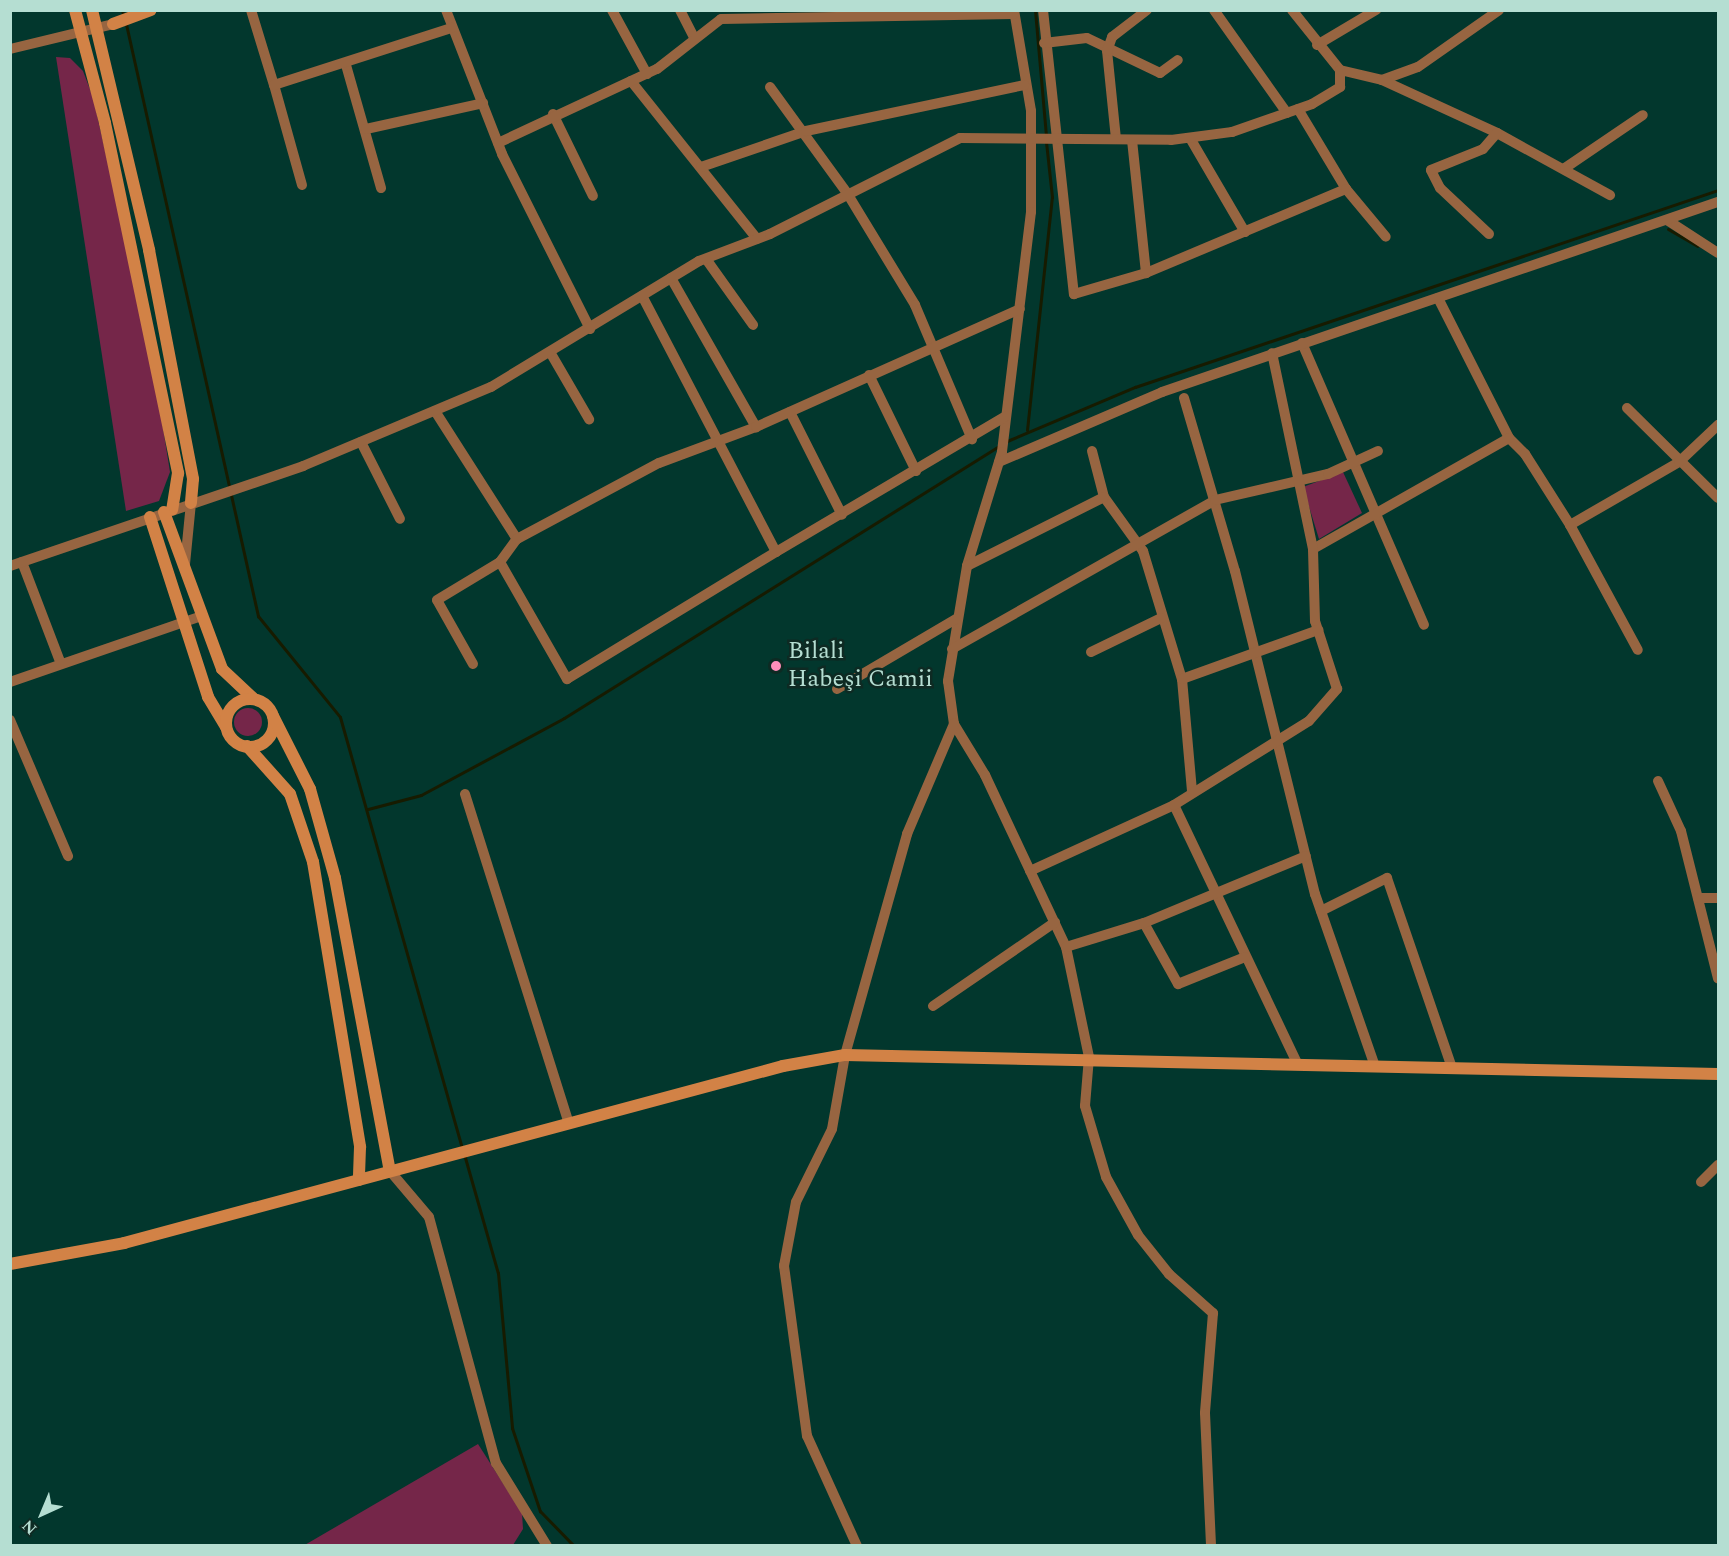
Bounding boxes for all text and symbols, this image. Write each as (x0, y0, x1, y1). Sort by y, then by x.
place label: Bilali Habeşi Camii (788, 638, 933, 694)
marker: Bilali Habeşi Camii (769, 659, 783, 673)
north arrow (12, 1484, 72, 1544)
text: N (16, 1514, 43, 1540)

